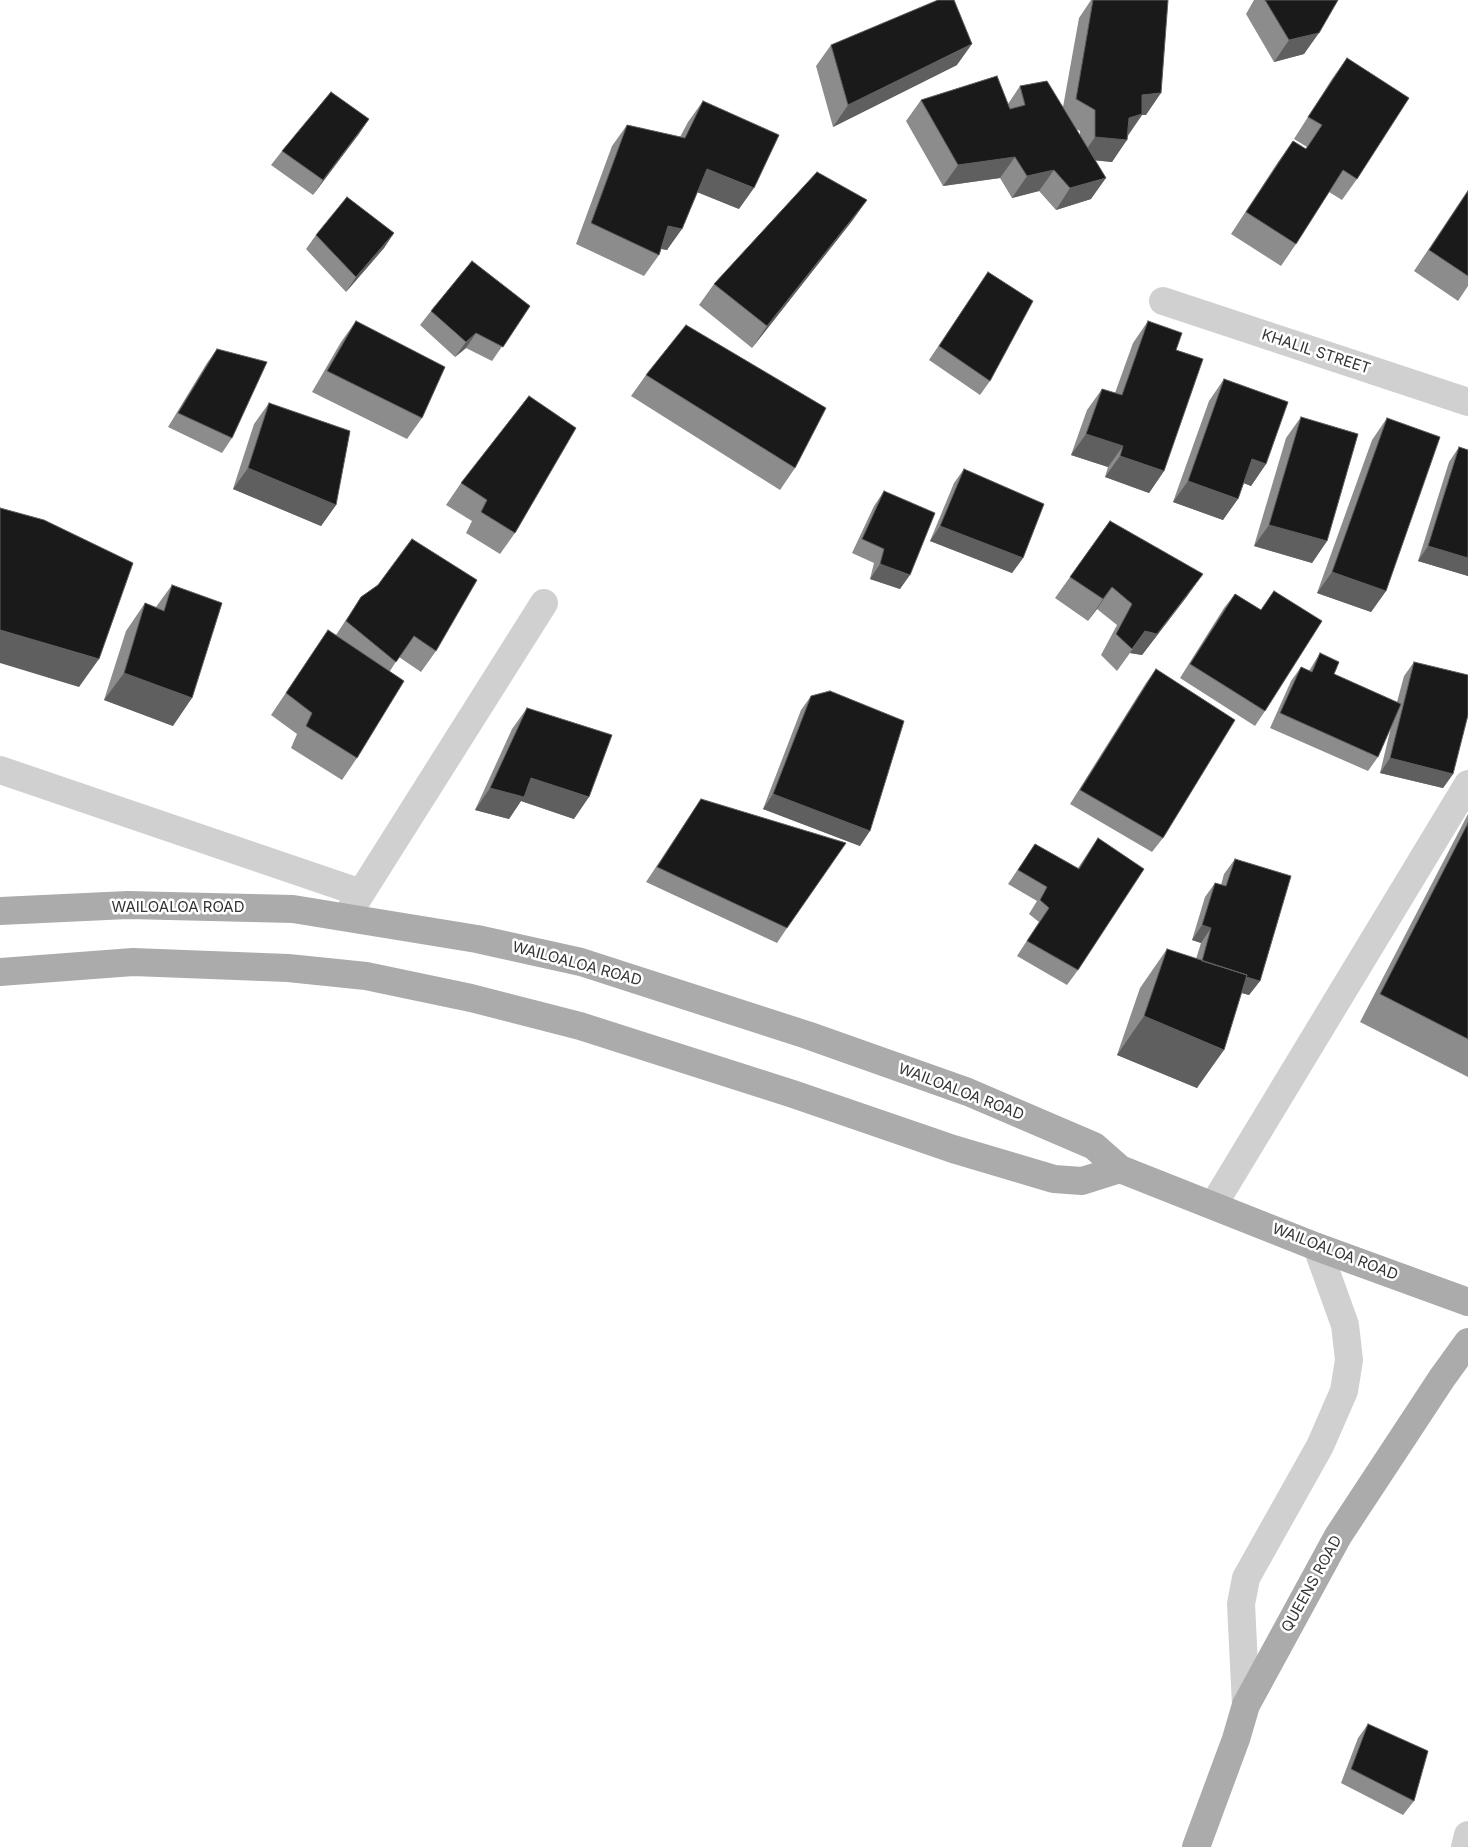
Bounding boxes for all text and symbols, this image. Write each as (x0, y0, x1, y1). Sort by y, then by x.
street label: KHALIL STREET (1259, 326, 1373, 378)
street label: WAILOALOA ROAD (111, 898, 245, 916)
street label: WAILOALOA ROAD (510, 938, 644, 990)
street label: WAILOALOA ROAD (896, 1060, 1026, 1124)
street label: WAILOALOA ROAD (1270, 1220, 1400, 1284)
street label: QUEENS ROAD (1278, 1533, 1346, 1635)

